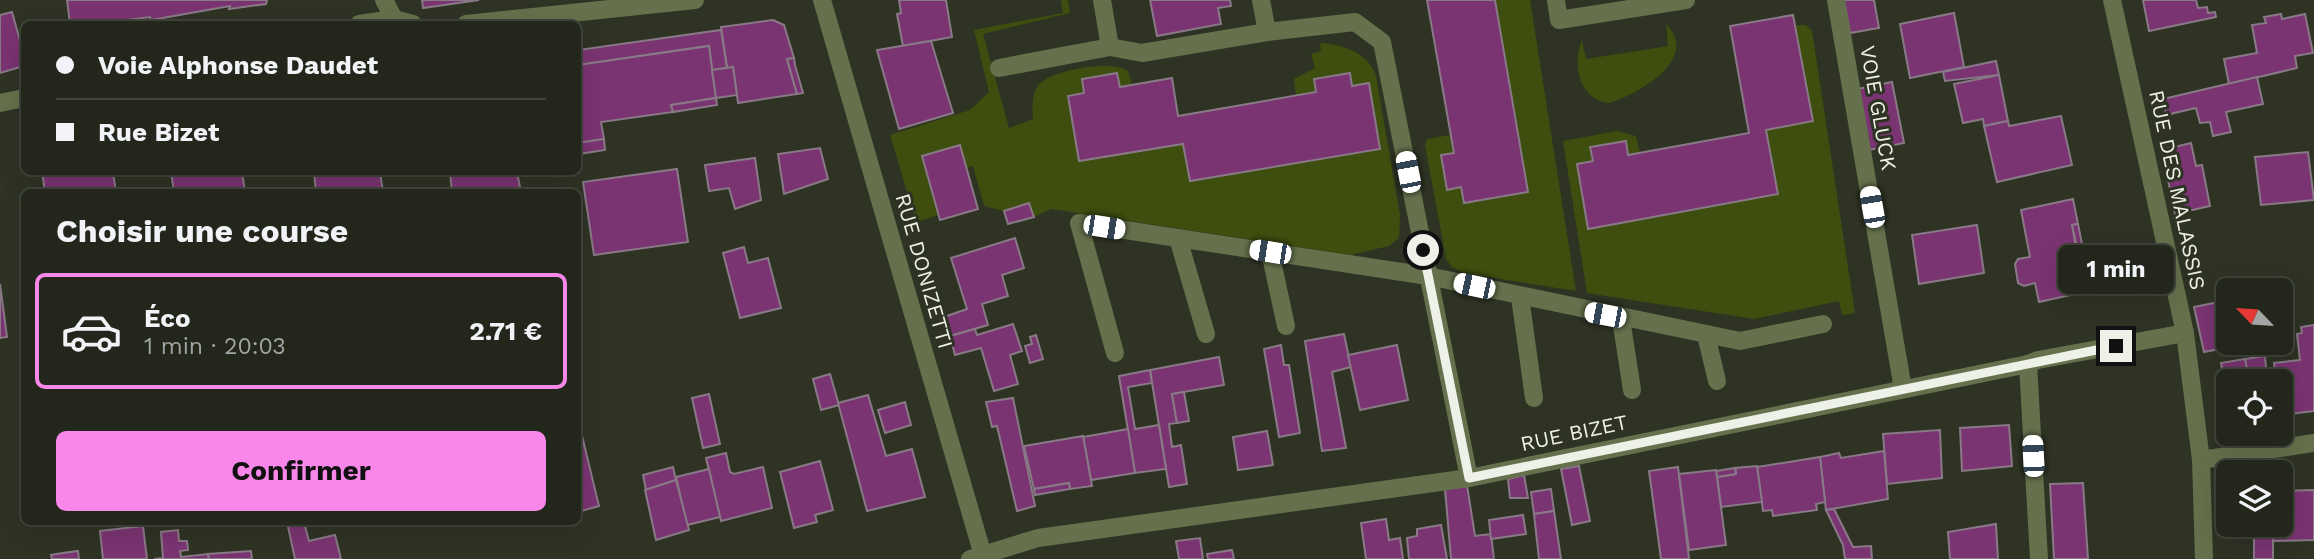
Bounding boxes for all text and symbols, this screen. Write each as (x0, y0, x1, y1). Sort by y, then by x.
street label: VOIE GLUCK (1855, 44, 1902, 172)
text: Voie Alphonse Daudet (98, 50, 378, 80)
street label: RUE DES MALASSIS (2144, 88, 2211, 292)
text: Rue Bizet (98, 117, 219, 147)
car (1394, 149, 1423, 195)
car (1859, 184, 1886, 230)
street label: RUE DONIZETTI (890, 190, 959, 351)
text: Choisir une course (56, 212, 348, 250)
car (1082, 213, 1127, 241)
route start (1407, 234, 1439, 266)
car (1248, 238, 1293, 266)
callout: 1 min (2058, 244, 2174, 294)
text: 1 min (2086, 256, 2146, 283)
car (1452, 271, 1497, 301)
north arrow (2216, 278, 2292, 355)
map controls (2216, 278, 2293, 537)
icon: car (60, 300, 123, 363)
car (1583, 301, 1628, 329)
text: Éco (144, 303, 191, 333)
text: 2.71 € (469, 316, 542, 346)
route end (2100, 330, 2132, 362)
text: 1 min · 20:03 (144, 333, 286, 360)
button: locate (2216, 369, 2293, 446)
street label: RUE BIZET (1518, 409, 1630, 456)
button: Confirmer (56, 431, 546, 511)
car (2022, 434, 2045, 478)
button: layers (2216, 460, 2293, 537)

